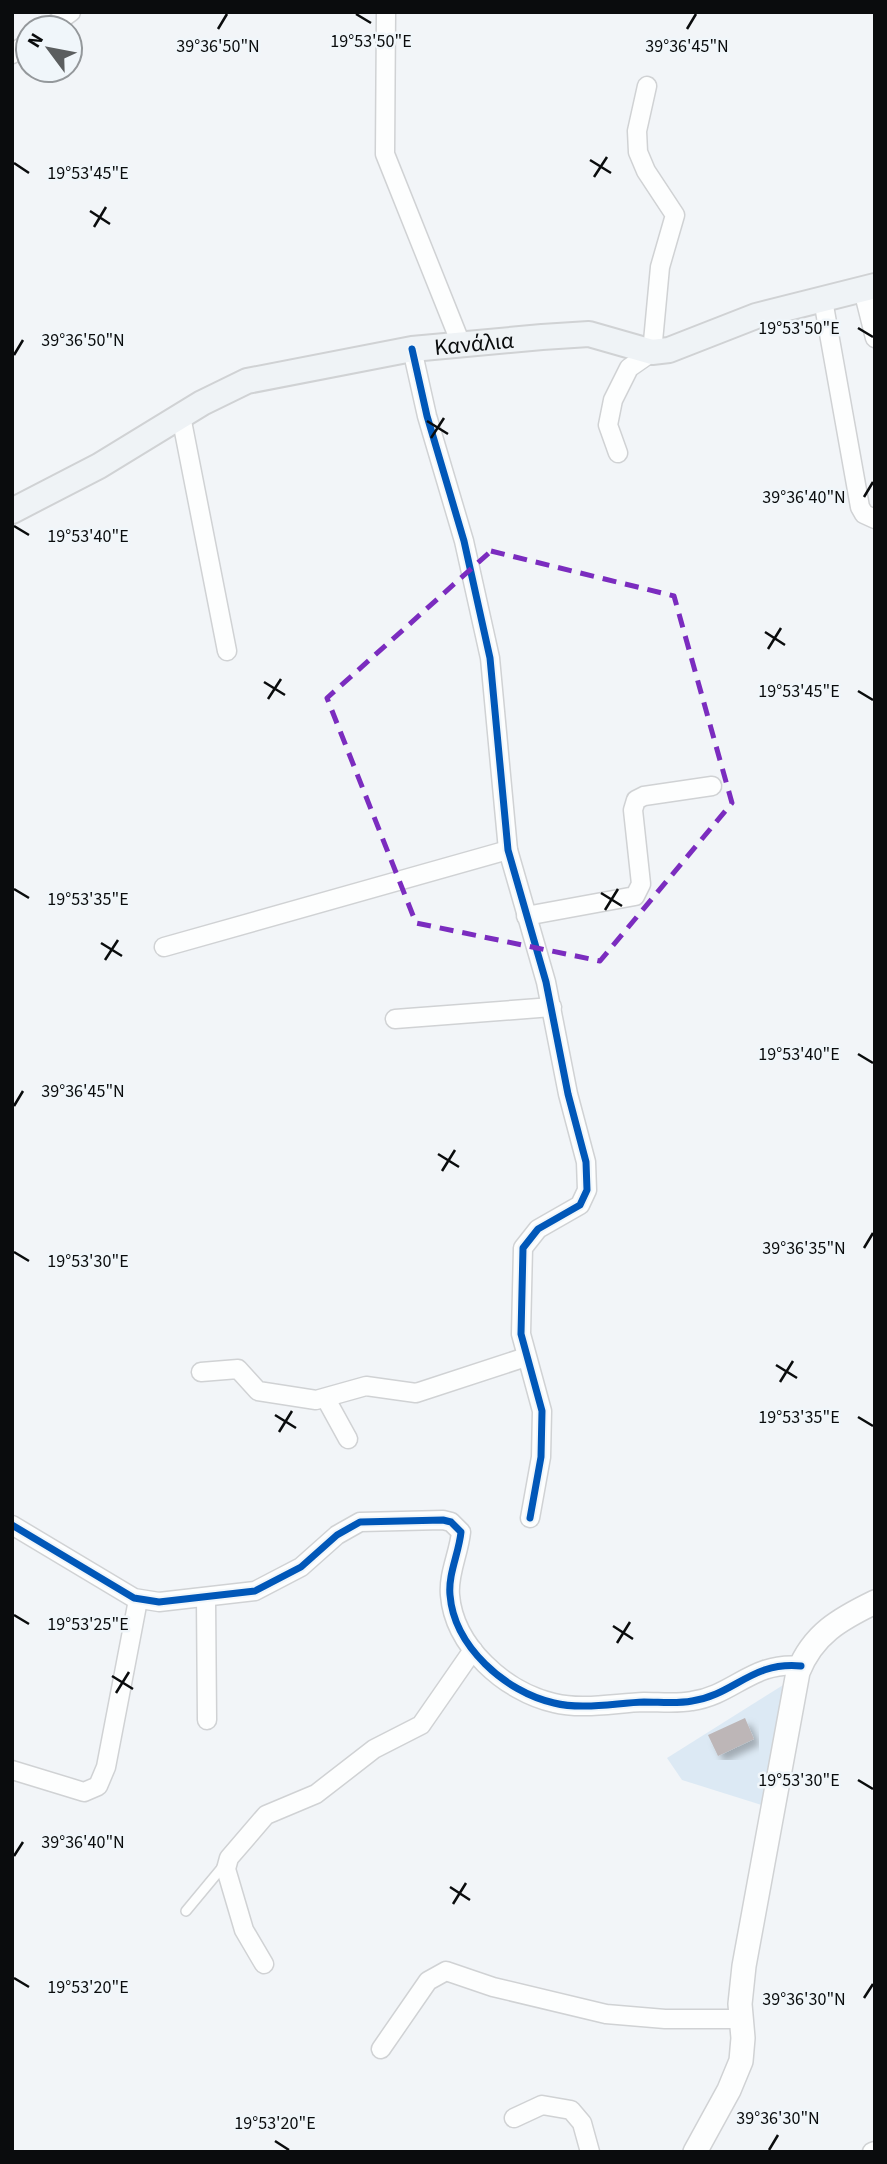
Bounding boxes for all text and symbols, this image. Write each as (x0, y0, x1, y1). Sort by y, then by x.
north arrow (14, 14, 84, 84)
text: N (21, 28, 51, 53)
text: 19°53'50"E (330, 29, 412, 54)
text: 39°36'50"N (176, 34, 260, 59)
text: 39°36'45"N (645, 34, 729, 59)
text: 19°53'45"E (47, 161, 129, 186)
text: 19°53'50"E (758, 316, 840, 341)
street label: Κανάλια (433, 323, 515, 363)
text: 39°36'50"N (41, 328, 125, 353)
text: 39°36'40"N (762, 485, 846, 510)
text: 19°53'40"E (47, 524, 129, 549)
text: 19°53'45"E (758, 679, 840, 704)
text: 19°53'35"E (47, 887, 129, 912)
text: 19°53'40"E (758, 1042, 840, 1067)
text: 39°36'45"N (41, 1079, 125, 1104)
text: 39°36'35"N (762, 1236, 846, 1261)
text: 19°53'30"E (47, 1249, 129, 1274)
text: 19°53'35"E (758, 1405, 840, 1430)
text: 19°53'25"E (47, 1612, 129, 1637)
text: 19°53'30"E (758, 1768, 840, 1793)
text: 39°36'40"N (41, 1830, 125, 1855)
text: 19°53'20"E (47, 1975, 129, 2000)
text: 39°36'30"N (762, 1987, 846, 2012)
text: 39°36'30"N (736, 2106, 820, 2131)
text: 19°53'20"E (234, 2111, 316, 2136)

